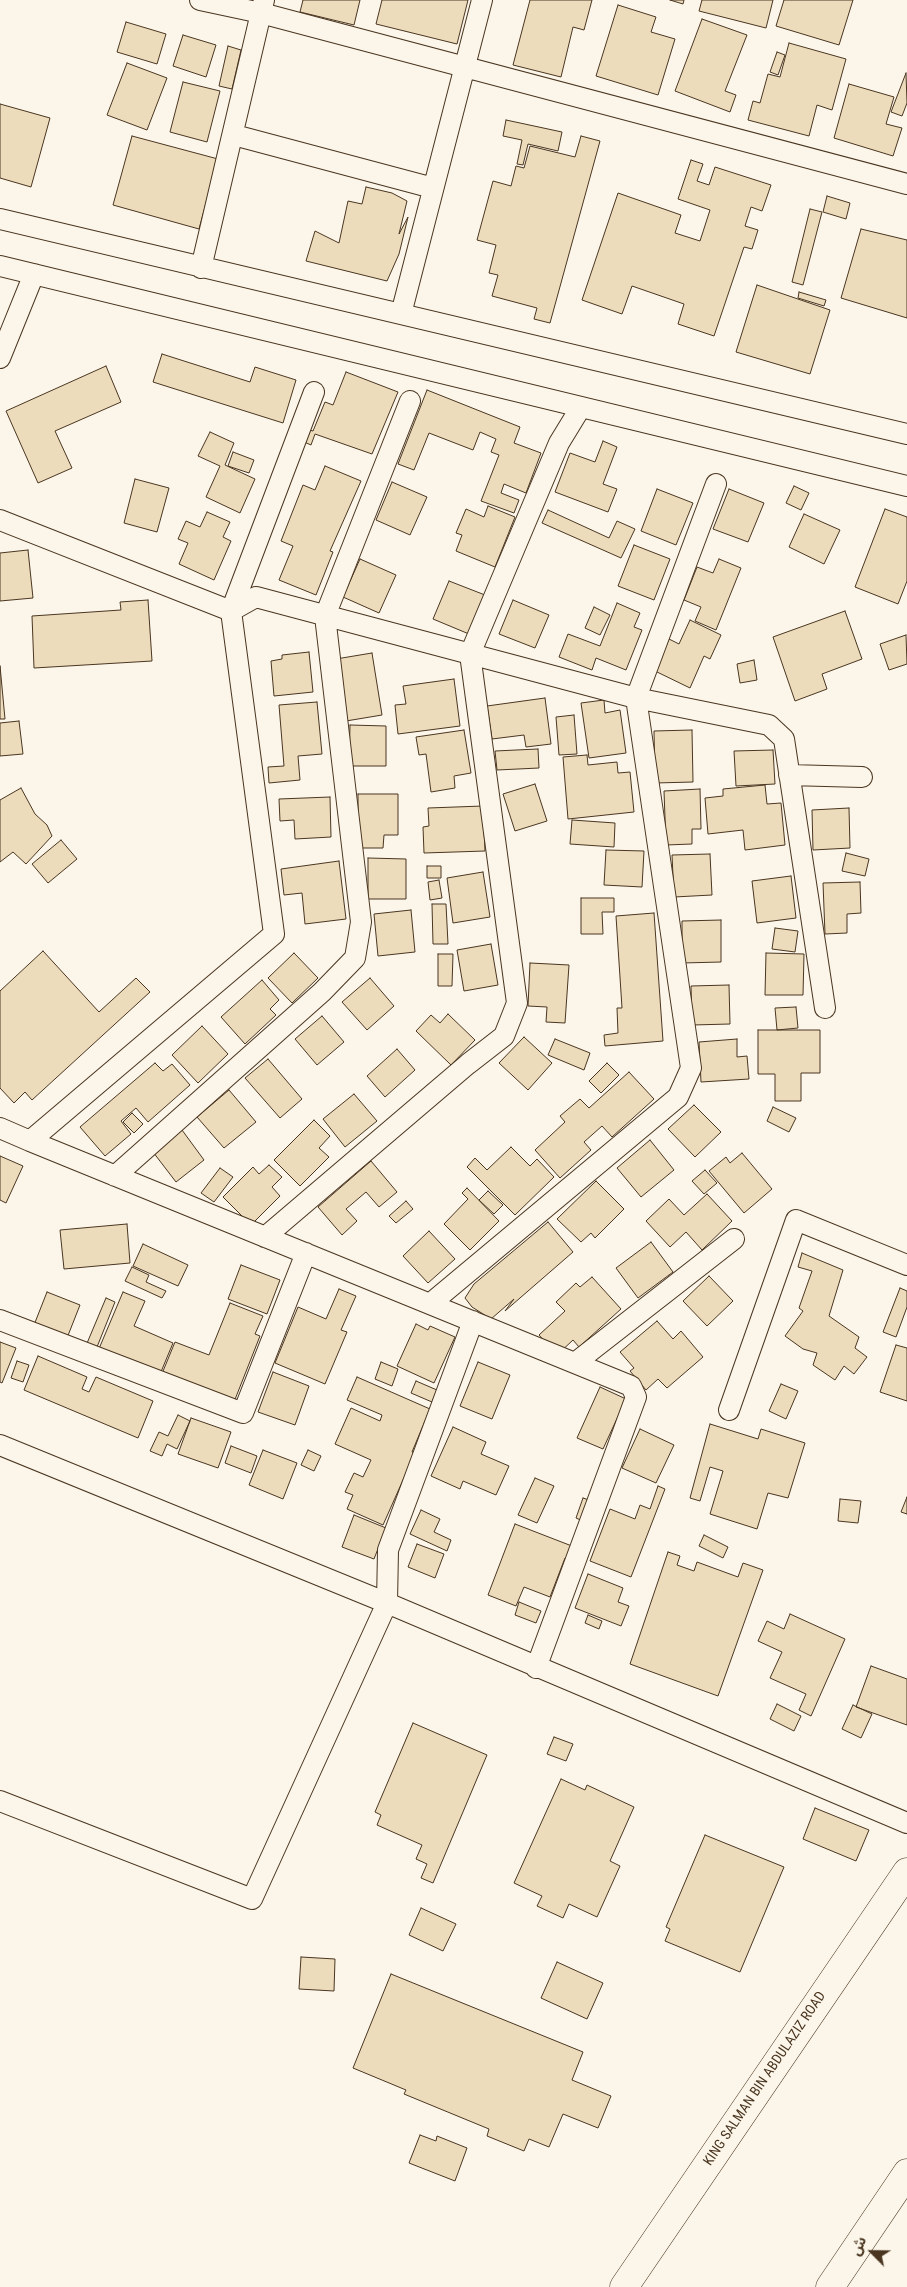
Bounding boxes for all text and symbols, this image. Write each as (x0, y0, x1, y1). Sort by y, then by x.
street label: KING SALMAN BIN ABDULAZIZ ROAD (700, 1989, 830, 2169)
north arrow (847, 2227, 897, 2277)
text: ش (847, 2234, 869, 2258)

